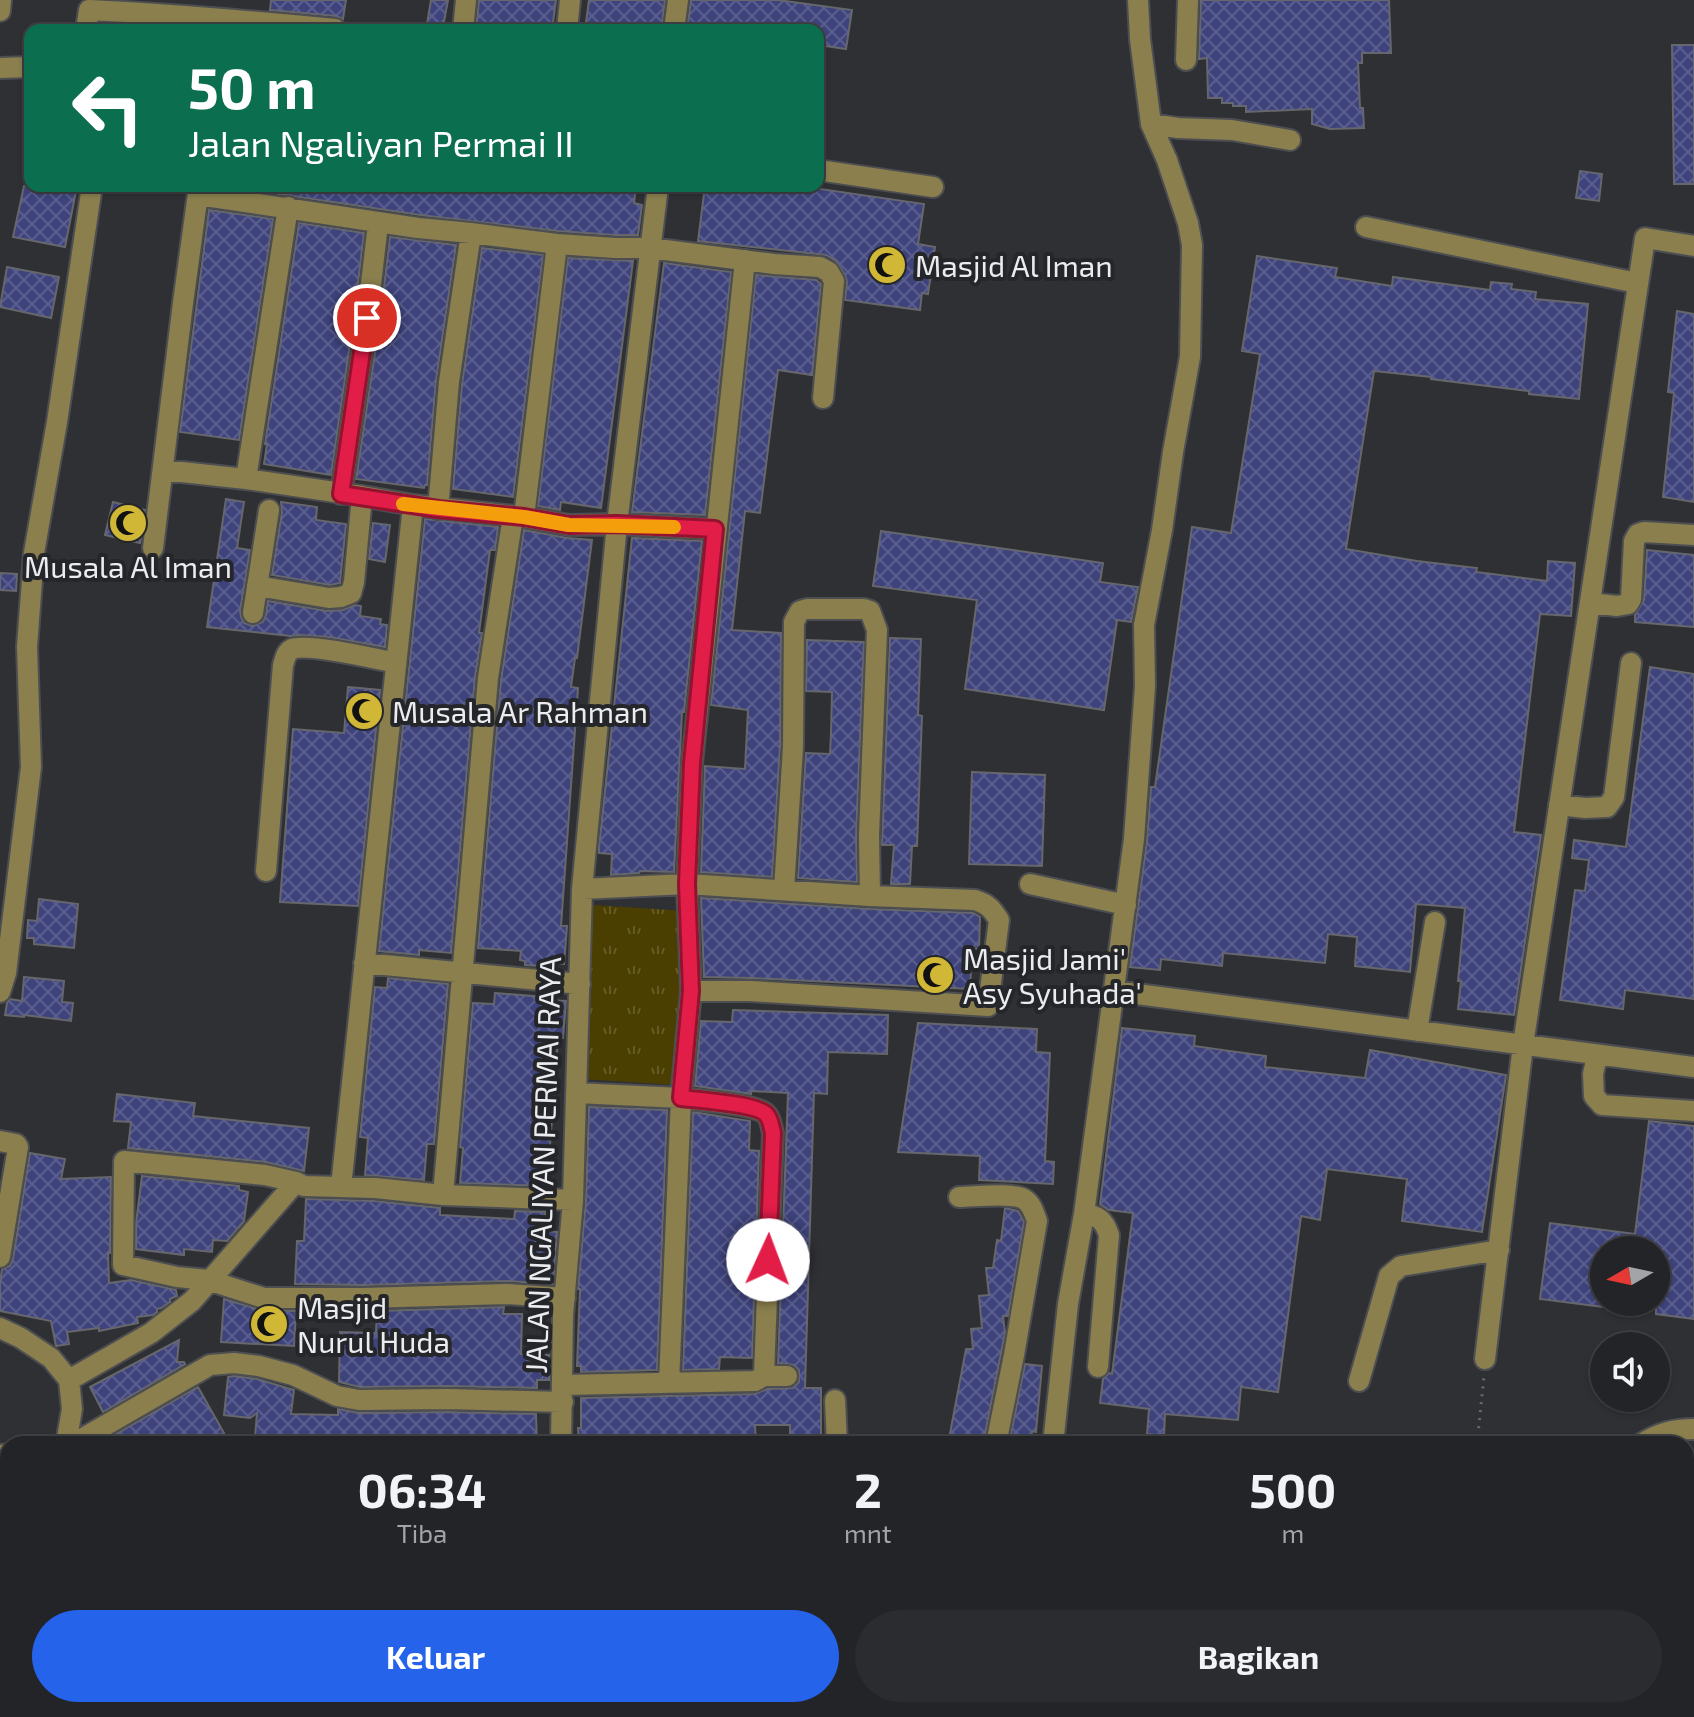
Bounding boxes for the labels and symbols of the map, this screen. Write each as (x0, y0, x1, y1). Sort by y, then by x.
mosque icon: Masjid Al Iman (866, 244, 908, 286)
place label: Masjid Al Iman (915, 247, 1113, 283)
pin (333, 284, 401, 352)
mosque icon: Musala Al Iman (107, 502, 149, 544)
place label: Musala Al Iman (24, 548, 232, 584)
mosque icon: Musala Ar Rahman (343, 690, 385, 732)
place label: Musala Ar Rahman (392, 693, 648, 729)
place label: Masjid Jami' Asy Syuhada' (963, 940, 1142, 1010)
mosque icon: Masjid Jami' Asy Syuhada' (914, 954, 956, 996)
street label: JALAN NGALIYAN PERMAI RAYA (517, 956, 567, 1374)
position arrow (726, 1218, 810, 1302)
north arrow (1590, 1236, 1670, 1316)
place label: Masjid Nurul Huda (297, 1289, 450, 1359)
mosque icon: Masjid Nurul Huda (248, 1303, 290, 1345)

